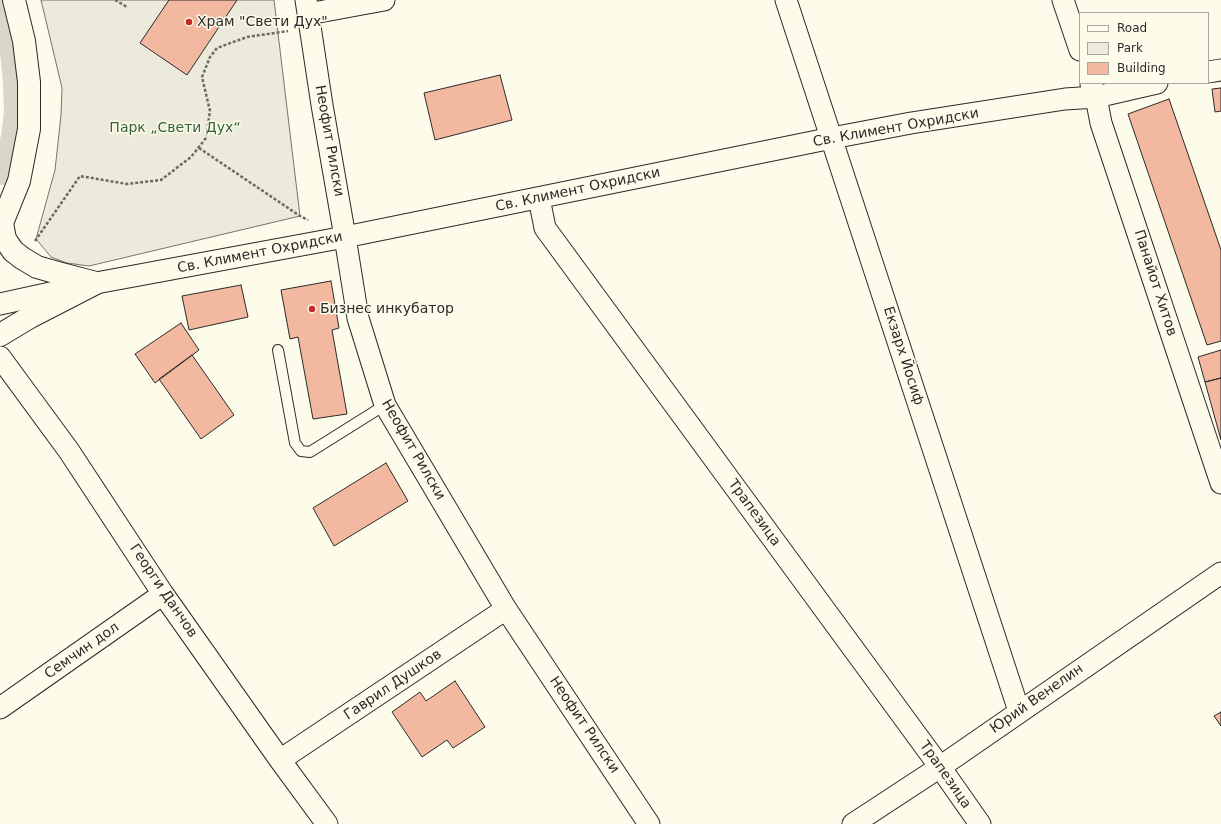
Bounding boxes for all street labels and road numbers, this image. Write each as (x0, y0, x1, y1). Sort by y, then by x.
street label: Неофит Рилски (311, 84, 347, 198)
street label: Св. Климент Охридски (812, 105, 980, 151)
street label: Св. Климент Охридски (494, 164, 662, 216)
street label: Панайот Хитов (1130, 228, 1180, 338)
street label: Св. Климент Охридски (176, 229, 344, 277)
street label: Екзарх Йосиф (879, 305, 927, 407)
street label: Неофит Рилски (377, 397, 449, 503)
street label: Трапезица (724, 476, 784, 550)
street label: Георги Данчов (125, 541, 201, 641)
street label: Семчин дол (42, 619, 122, 683)
street label: Гаврил Душков (341, 646, 445, 724)
street label: Юрий Венелин (987, 661, 1087, 737)
street label: Неофит Рилски (545, 673, 623, 777)
street label: Трапезица (916, 738, 974, 812)

